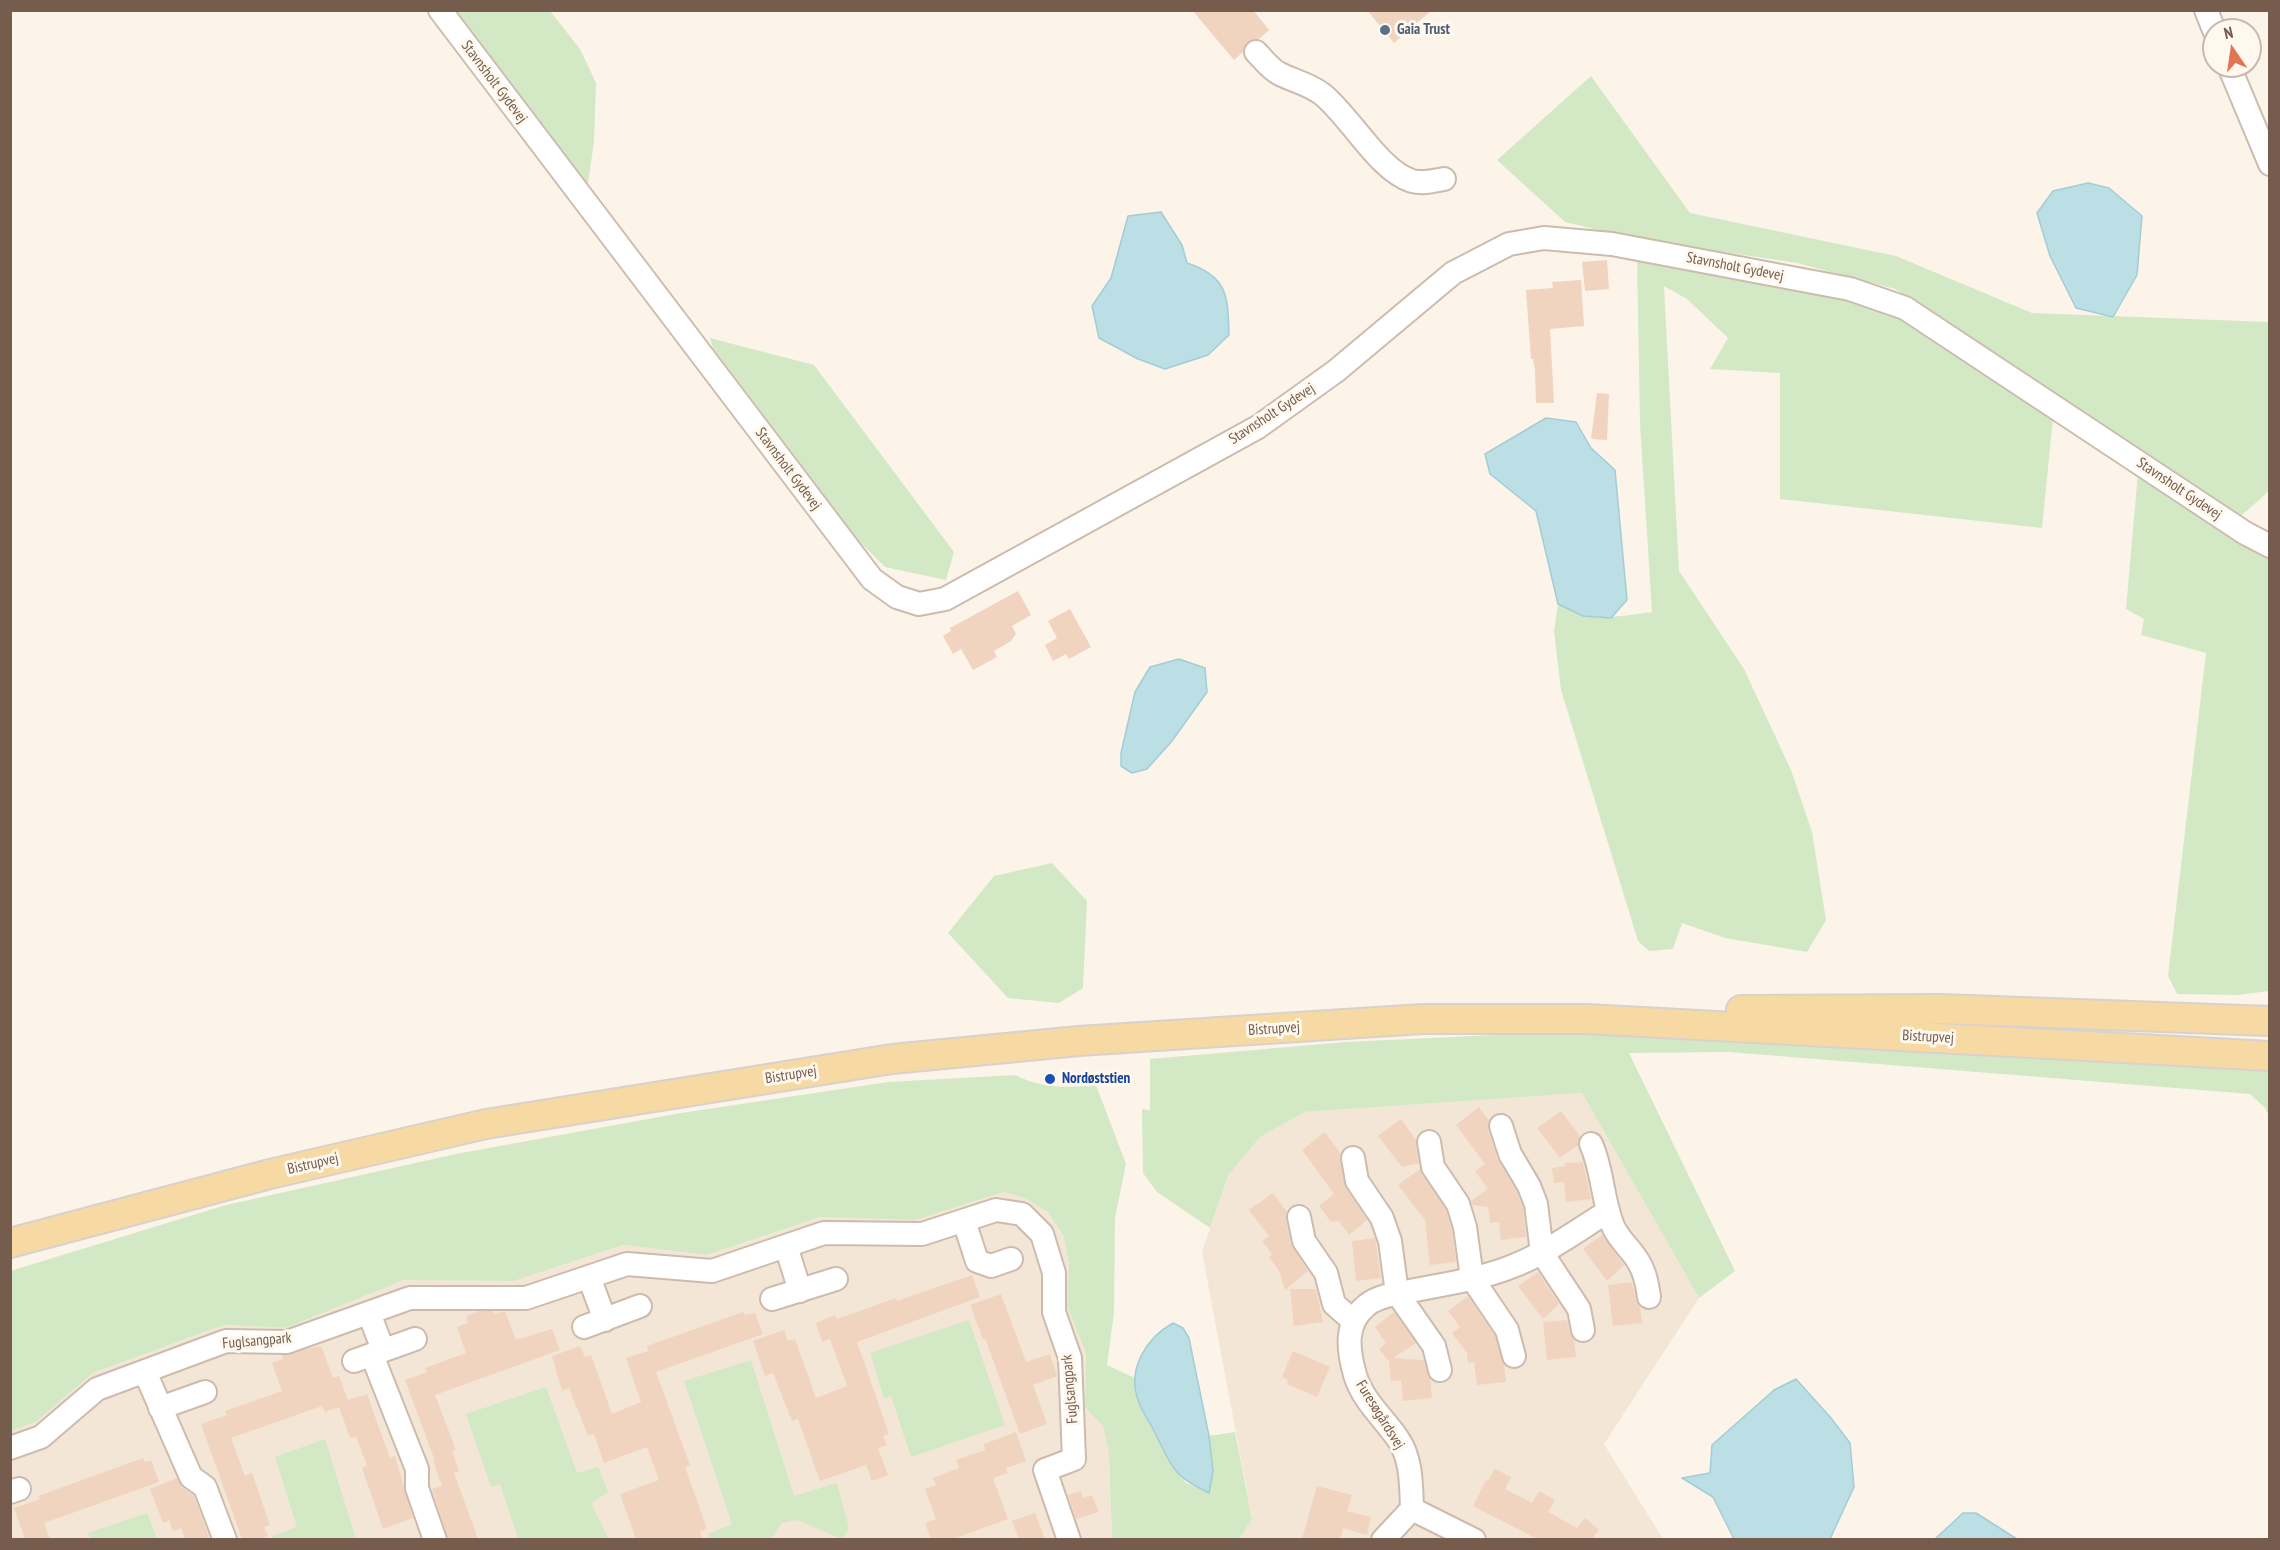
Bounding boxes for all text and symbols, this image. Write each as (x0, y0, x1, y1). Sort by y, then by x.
north arrow (2202, 18, 2262, 78)
place label: Gaia Trust (1397, 21, 1450, 39)
text: N (2222, 22, 2235, 43)
marker: Gaia Trust (1378, 23, 1392, 37)
street label: Stavnsholt Gydevej (457, 37, 531, 127)
street label: Stavnsholt Gydevej (1685, 249, 1785, 285)
street label: Stavnsholt Gydevej (1226, 380, 1318, 448)
street label: Stavnsholt Gydevej (751, 424, 825, 514)
street label: Stavnsholt Gydevej (2133, 454, 2225, 524)
street label: Bistrupvej (1248, 1018, 1300, 1040)
street label: Bistrupvej (1902, 1027, 1954, 1047)
street label: Bistrupvej (764, 1062, 818, 1088)
place label: Nordøststien (1062, 1070, 1130, 1088)
marker: Nordøststien (1043, 1072, 1057, 1086)
street label: Bistrupvej (286, 1149, 340, 1179)
street label: Fuglsangpark (222, 1329, 292, 1353)
street label: Fuglsangpark (1058, 1354, 1082, 1424)
street label: Furesøgårdsvej (1352, 1377, 1408, 1453)

